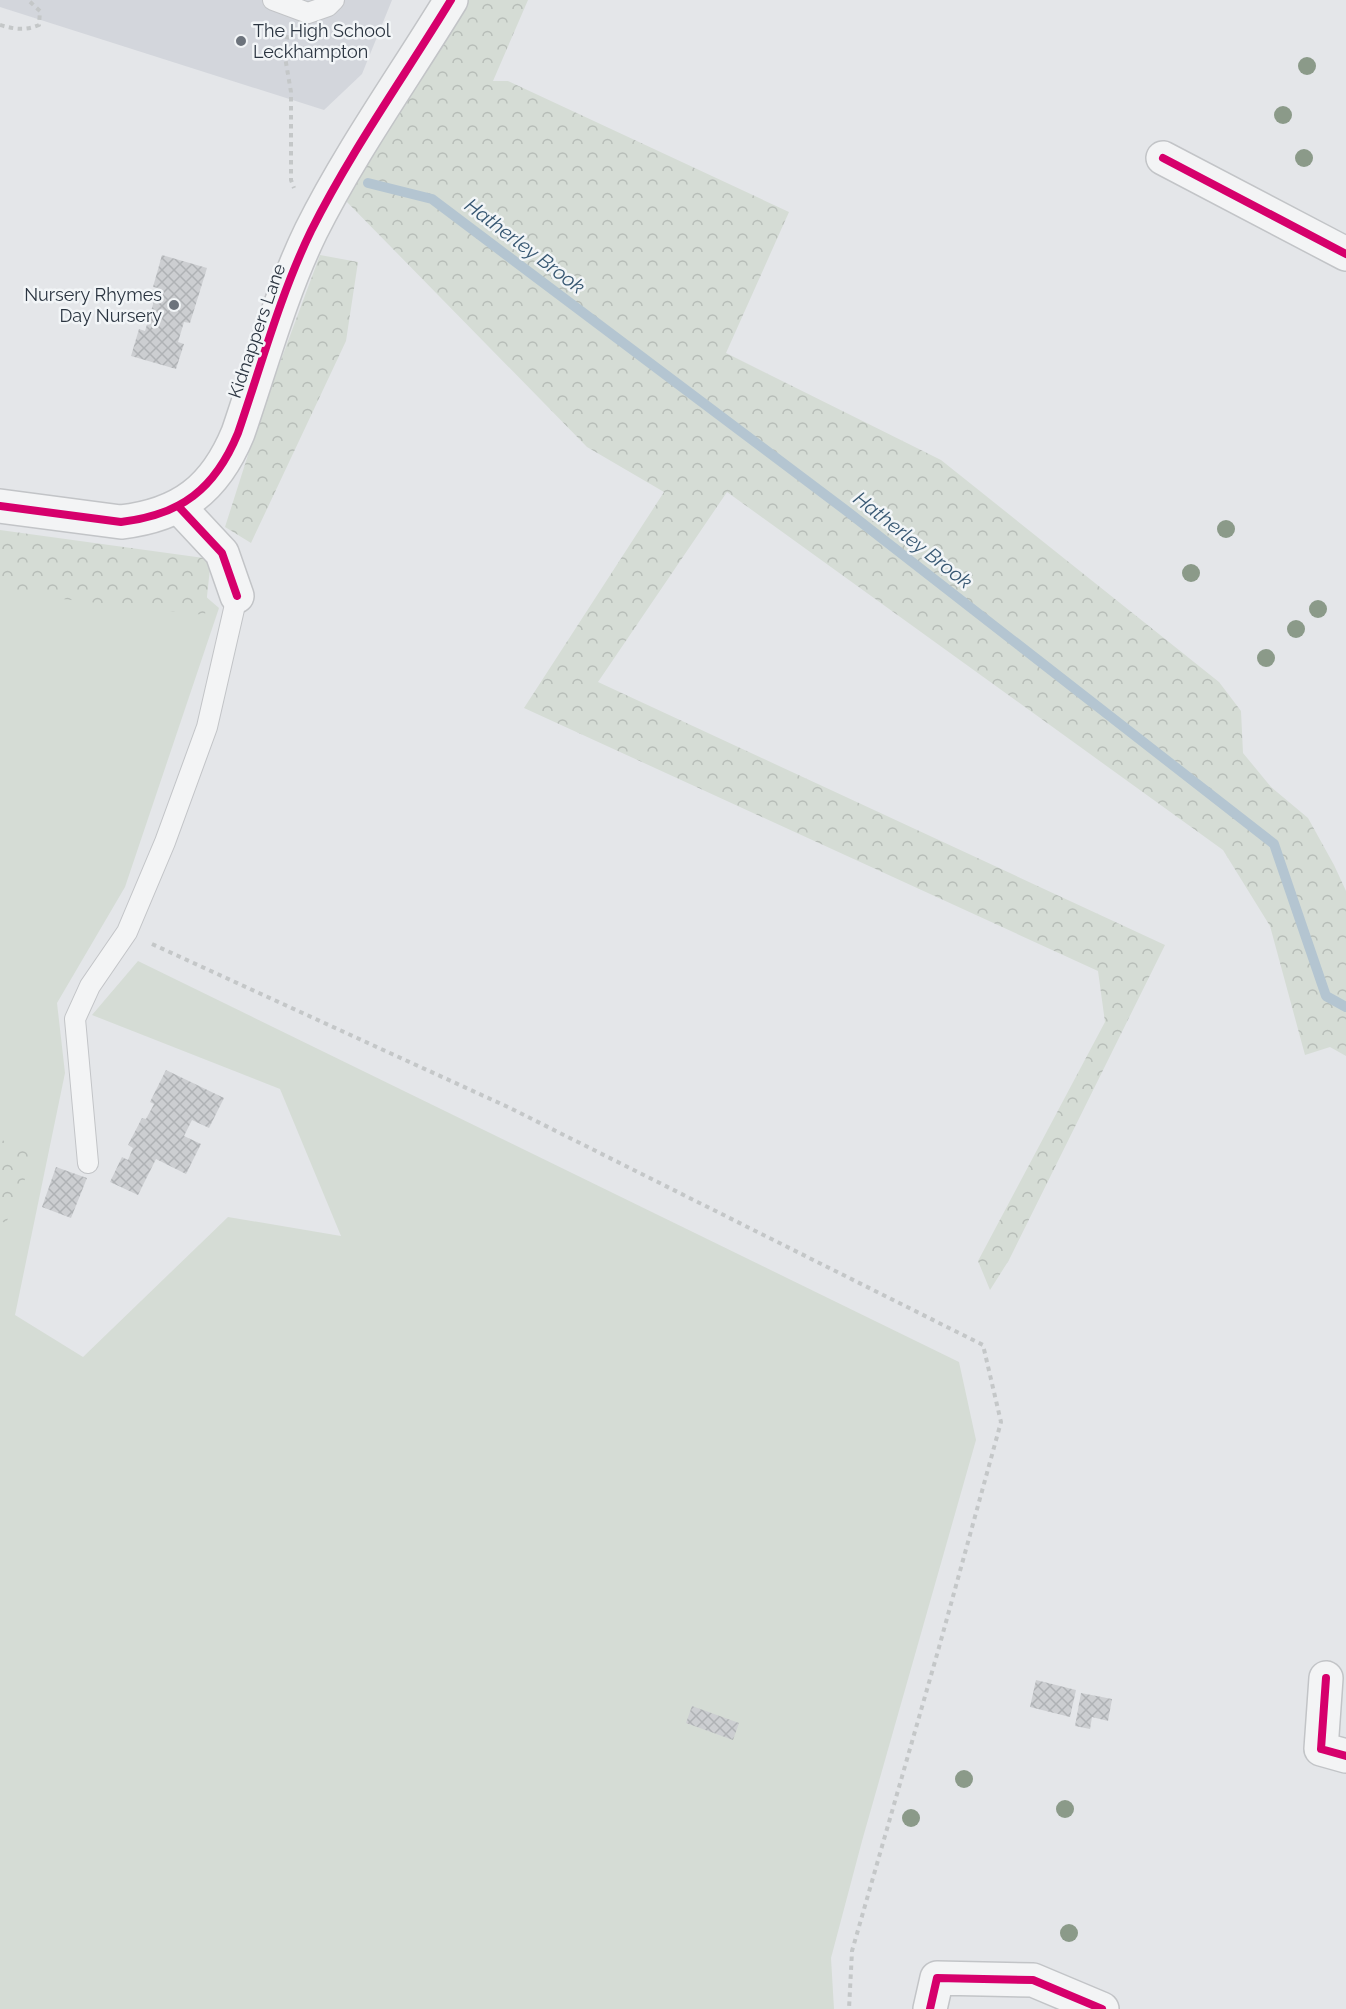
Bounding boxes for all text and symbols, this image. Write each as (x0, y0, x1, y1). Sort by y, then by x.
place label: The High School Leckhampton (253, 20, 391, 62)
marker: The High School Leckhampton (234, 34, 248, 48)
water label: Hatherley Brook (460, 193, 590, 299)
street label: Kidnappers Lane (224, 260, 290, 401)
place label: Nursery Rhymes Day Nursery (24, 284, 162, 326)
marker: Nursery Rhymes Day Nursery (167, 298, 181, 312)
water label: Hatherley Brook (849, 486, 977, 594)

